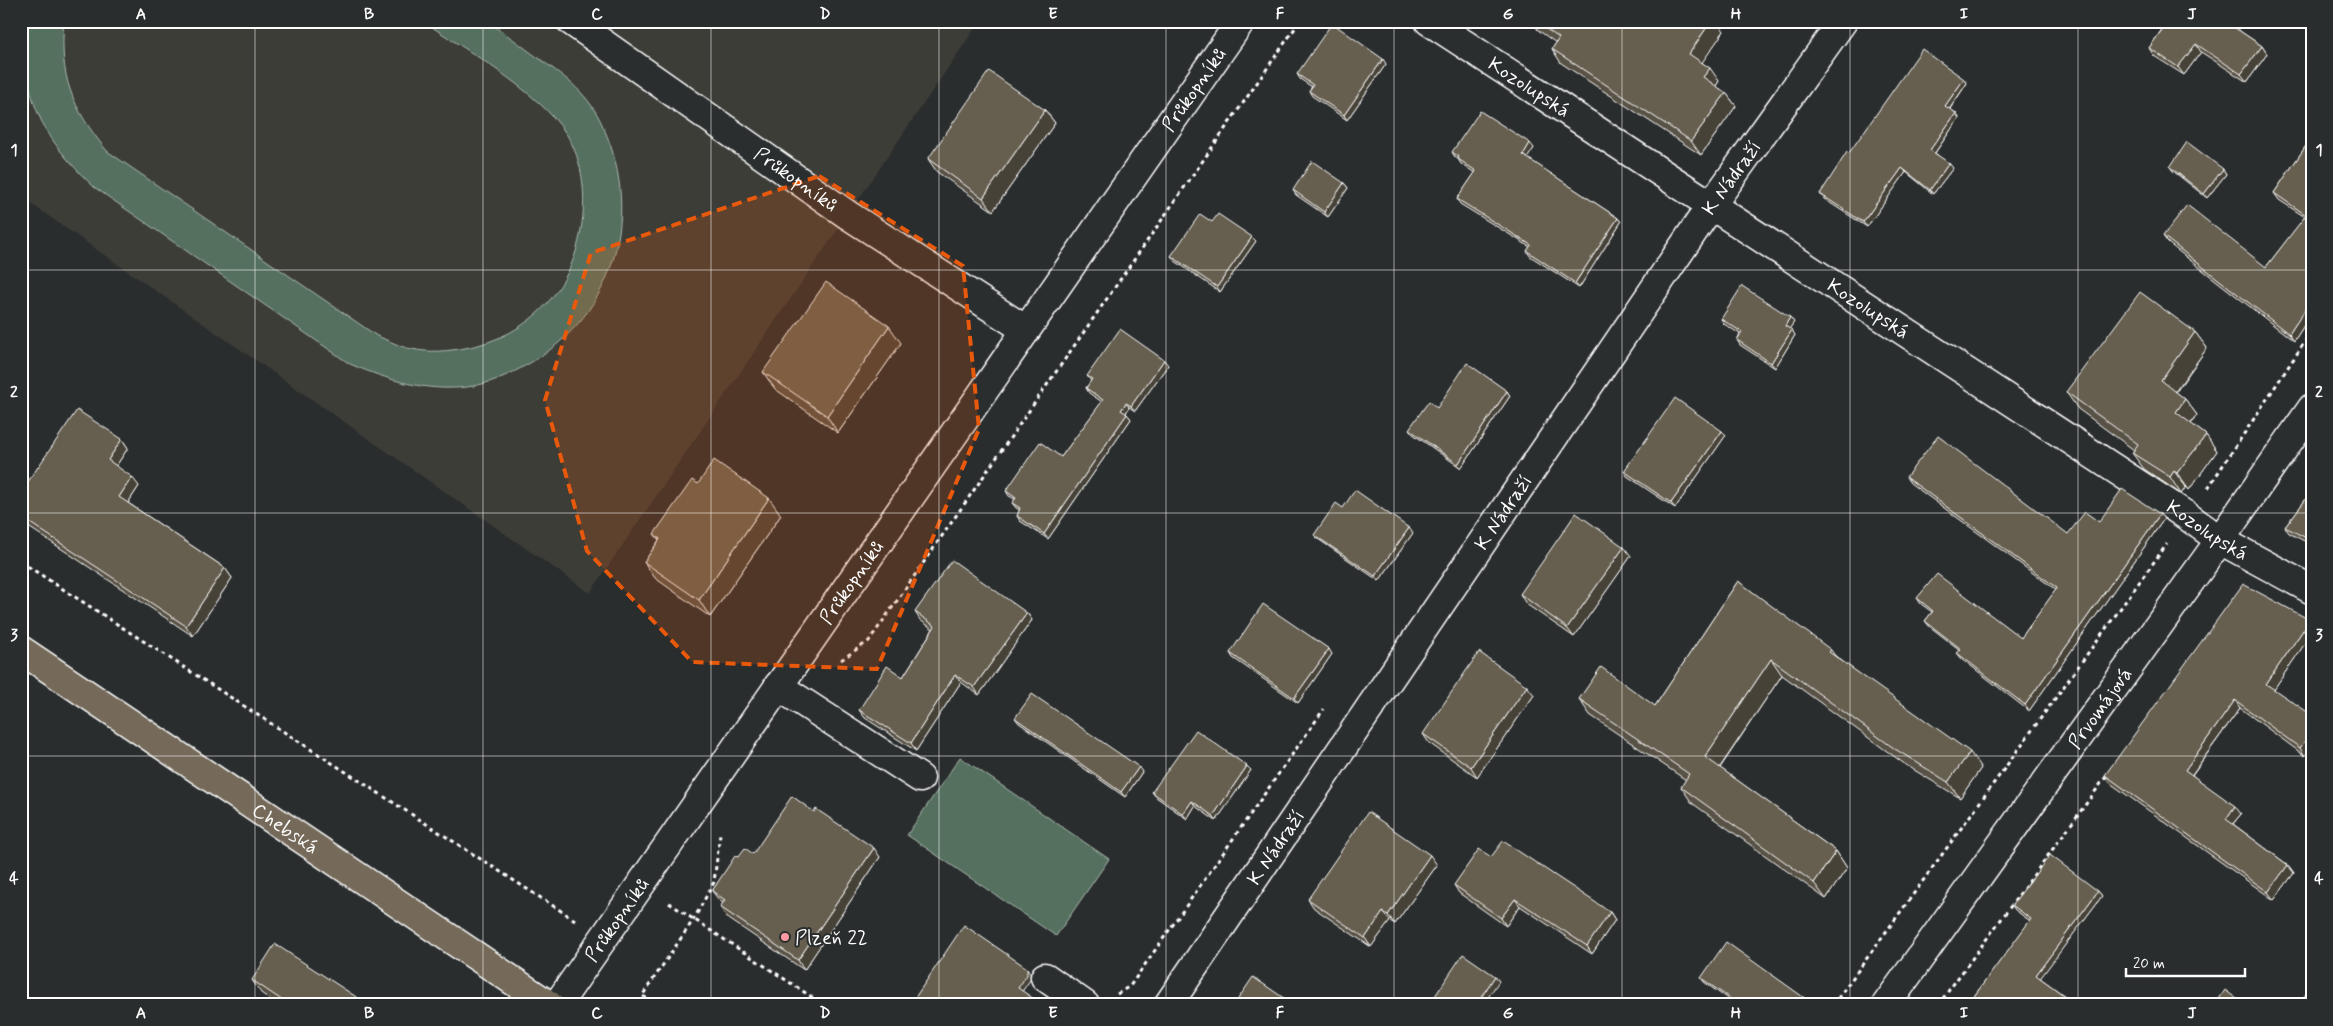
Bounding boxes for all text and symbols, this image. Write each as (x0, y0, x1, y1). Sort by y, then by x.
text: A (136, 4, 146, 25)
text: B (364, 4, 374, 25)
text: C (591, 4, 603, 25)
text: D (819, 4, 831, 25)
text: E (1048, 4, 1058, 25)
text: F (1276, 4, 1285, 25)
text: G (1503, 4, 1514, 25)
text: H (1731, 4, 1742, 25)
text: I (1960, 4, 1969, 25)
text: J (2187, 4, 2197, 25)
street label: Průkopníků (1156, 43, 1233, 138)
street label: Kozolupská (1482, 51, 1575, 125)
street label: K Nádraží (1696, 136, 1768, 221)
text: 1 (10, 140, 18, 161)
text: 1 (2315, 140, 2323, 161)
street label: Průkopníků (748, 141, 843, 219)
street label: Kozolupská (1821, 273, 1914, 346)
text: 2 (10, 382, 18, 403)
text: 2 (2315, 382, 2323, 403)
street label: K Nádraží (1469, 470, 1539, 556)
street label: Kozolupská (2161, 494, 2252, 568)
street label: Průkopníků (814, 536, 891, 630)
text: 3 (10, 625, 18, 646)
text: 3 (2315, 625, 2323, 646)
street label: Prvomájová (2062, 662, 2139, 755)
street label: Chebská (246, 797, 323, 861)
street label: K Nádraží (1241, 805, 1312, 891)
text: 4 (9, 868, 19, 889)
text: 4 (2314, 868, 2324, 889)
street label: Průkopníků (579, 873, 656, 968)
place label: Plzeň 22 (795, 925, 868, 952)
marker: Plzeň 22 (779, 931, 791, 943)
scale bar (2126, 946, 2244, 978)
text: 20 m (2133, 954, 2165, 974)
text: A (136, 1003, 146, 1024)
text: B (364, 1003, 374, 1024)
text: C (591, 1003, 603, 1024)
text: D (819, 1003, 831, 1024)
text: E (1048, 1003, 1058, 1024)
text: F (1276, 1003, 1285, 1024)
text: G (1503, 1003, 1514, 1024)
text: H (1731, 1003, 1742, 1024)
text: I (1960, 1003, 1969, 1024)
text: J (2187, 1003, 2197, 1024)

